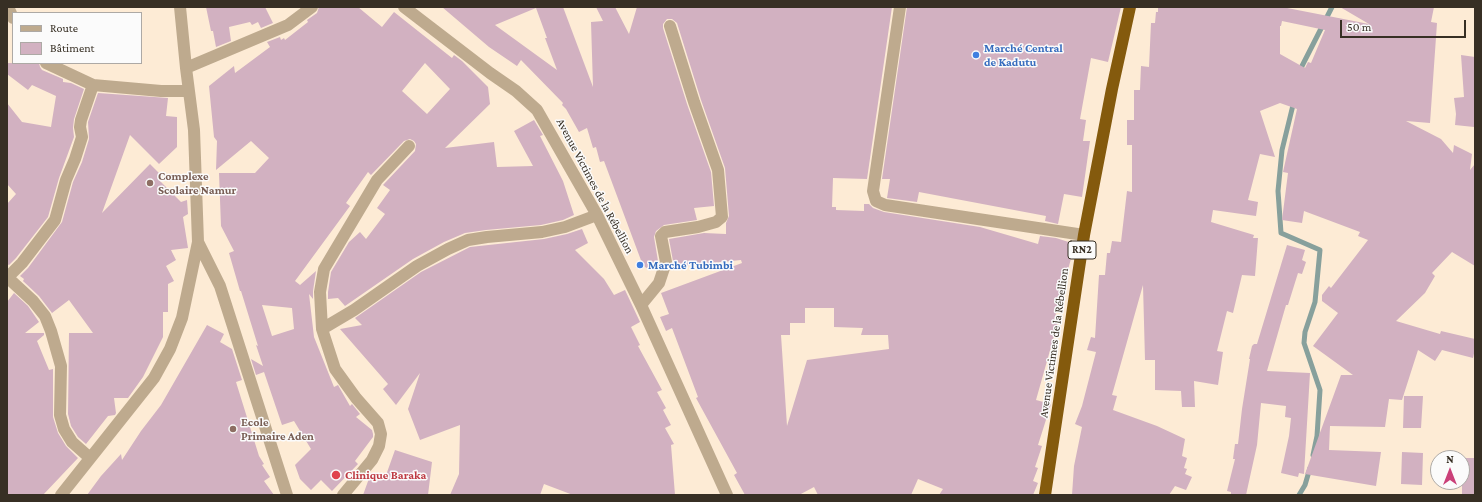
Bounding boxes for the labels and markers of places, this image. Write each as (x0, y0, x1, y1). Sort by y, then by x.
place label: Marché Central de Kadutu (984, 41, 1063, 69)
marker: Marché Central de Kadutu (971, 50, 981, 60)
place label: Complexe Scolaire Namur (158, 169, 236, 197)
marker: Complexe Scolaire Namur (145, 178, 155, 188)
place label: Marché Tubimbi (648, 258, 733, 272)
marker: Marché Tubimbi (635, 260, 645, 270)
place label: Ecole Primaire Aden (241, 415, 314, 443)
marker: Ecole Primaire Aden (228, 424, 238, 434)
place label: Clinique Baraka (345, 468, 426, 482)
marker: Clinique Baraka (330, 469, 342, 481)

